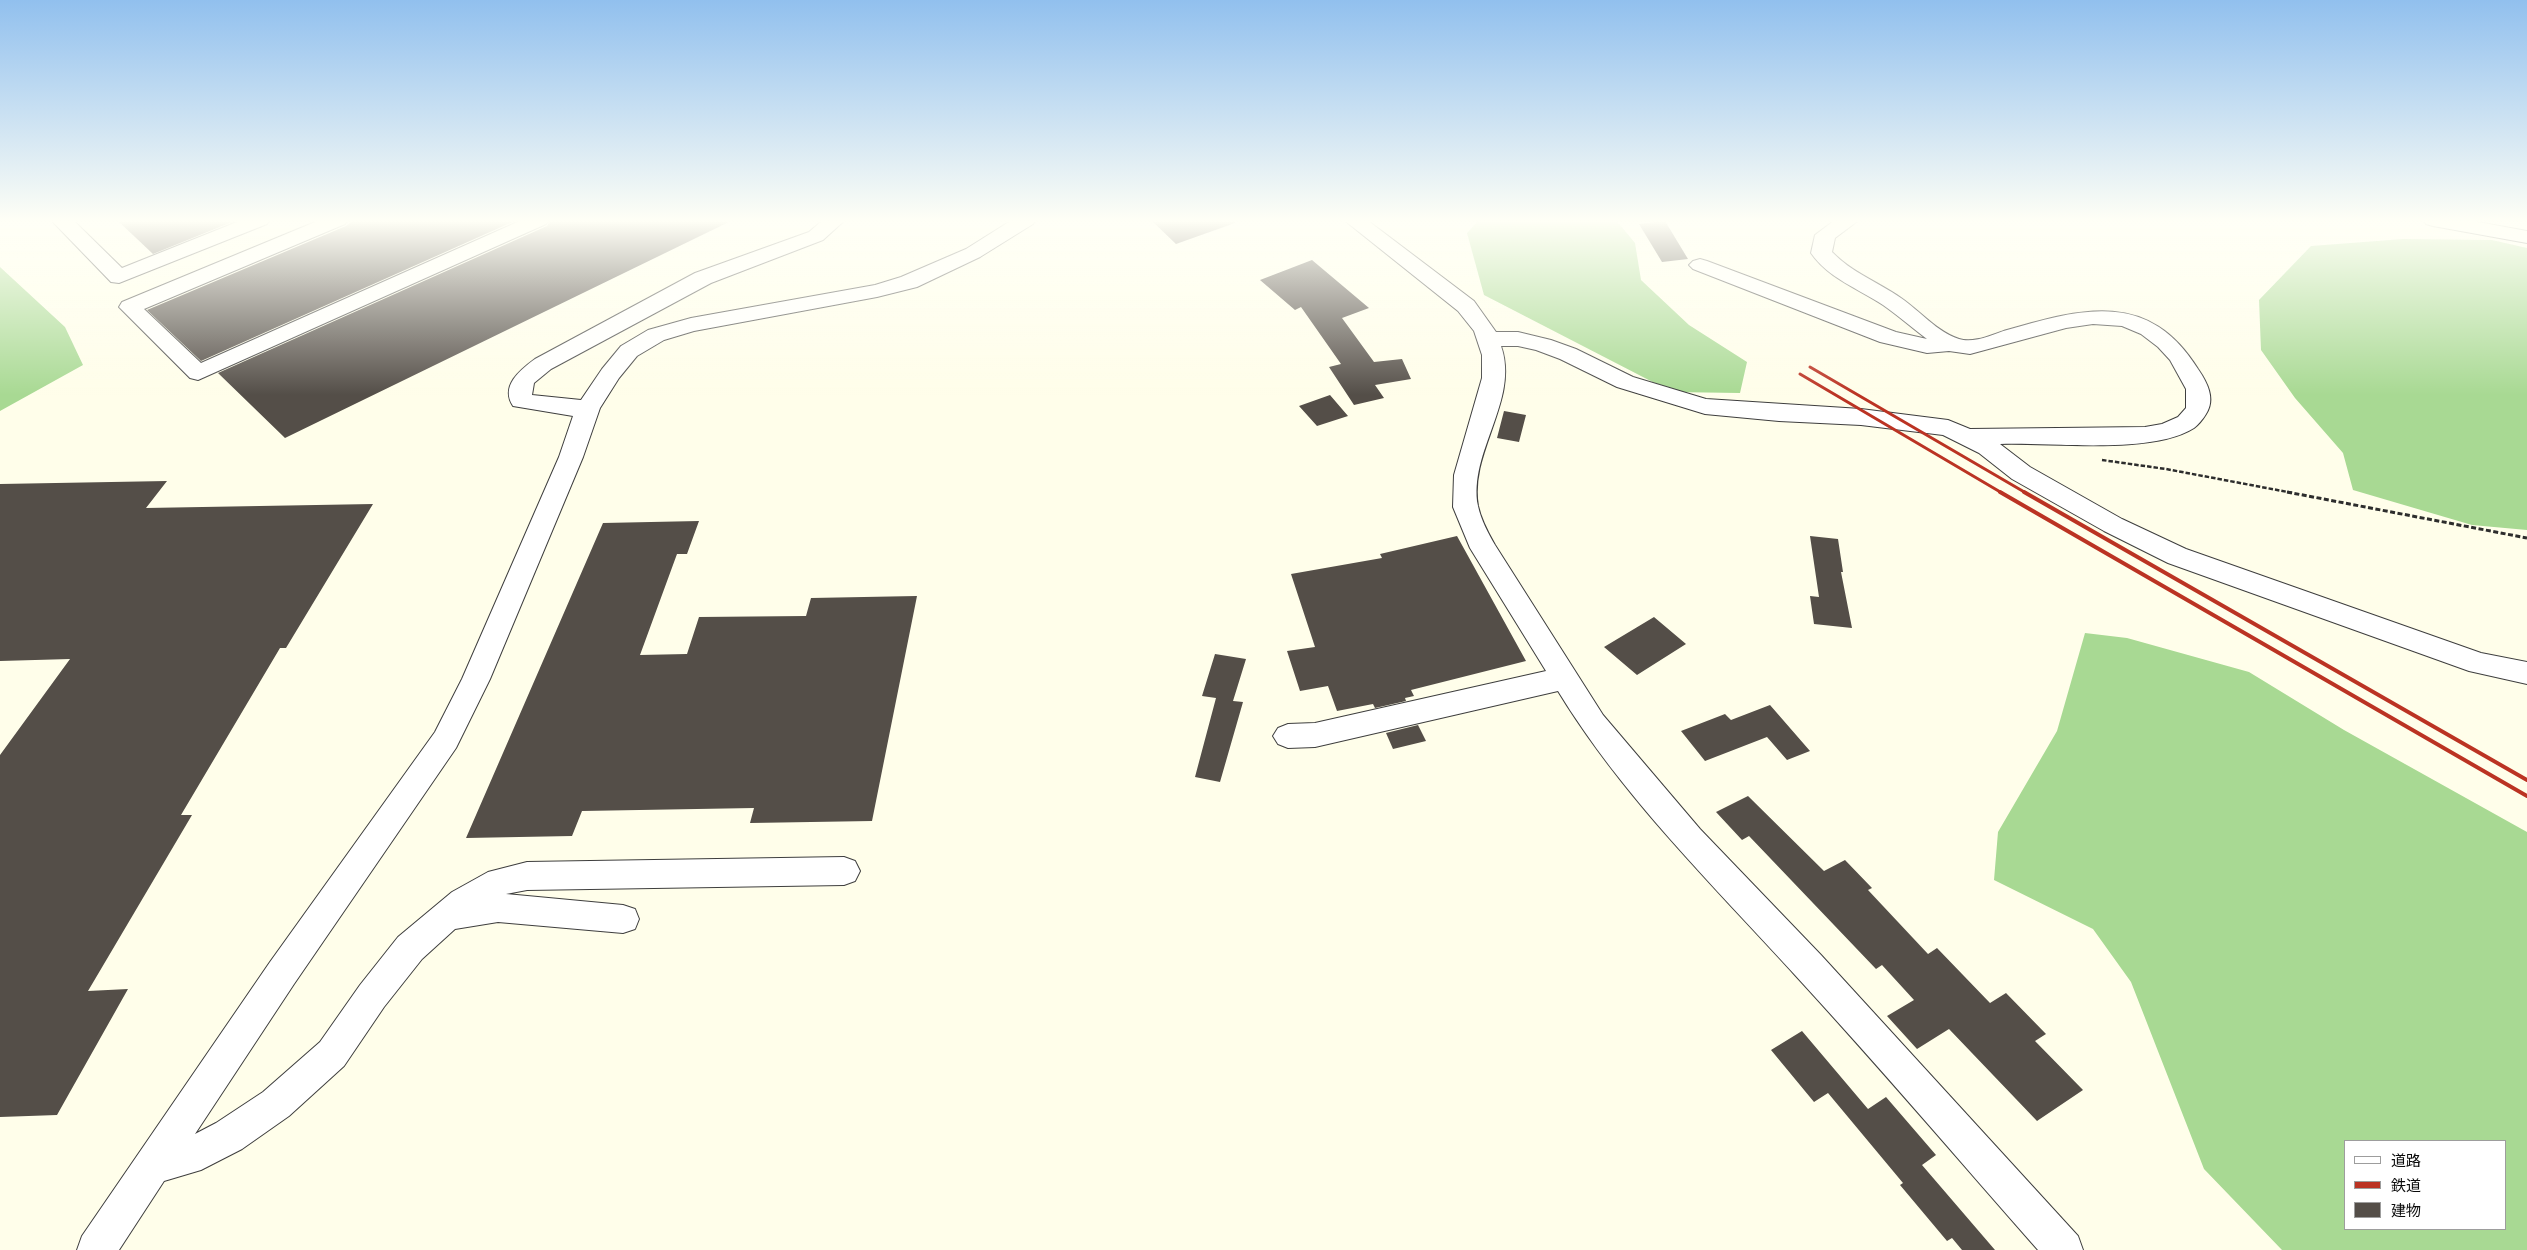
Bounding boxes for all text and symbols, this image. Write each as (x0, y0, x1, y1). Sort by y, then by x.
legend (2344, 1140, 2507, 1230)
text: 道路 (2391, 1150, 2421, 1170)
text: 鉄道 (2391, 1175, 2421, 1195)
text: 建物 (2391, 1200, 2421, 1220)

